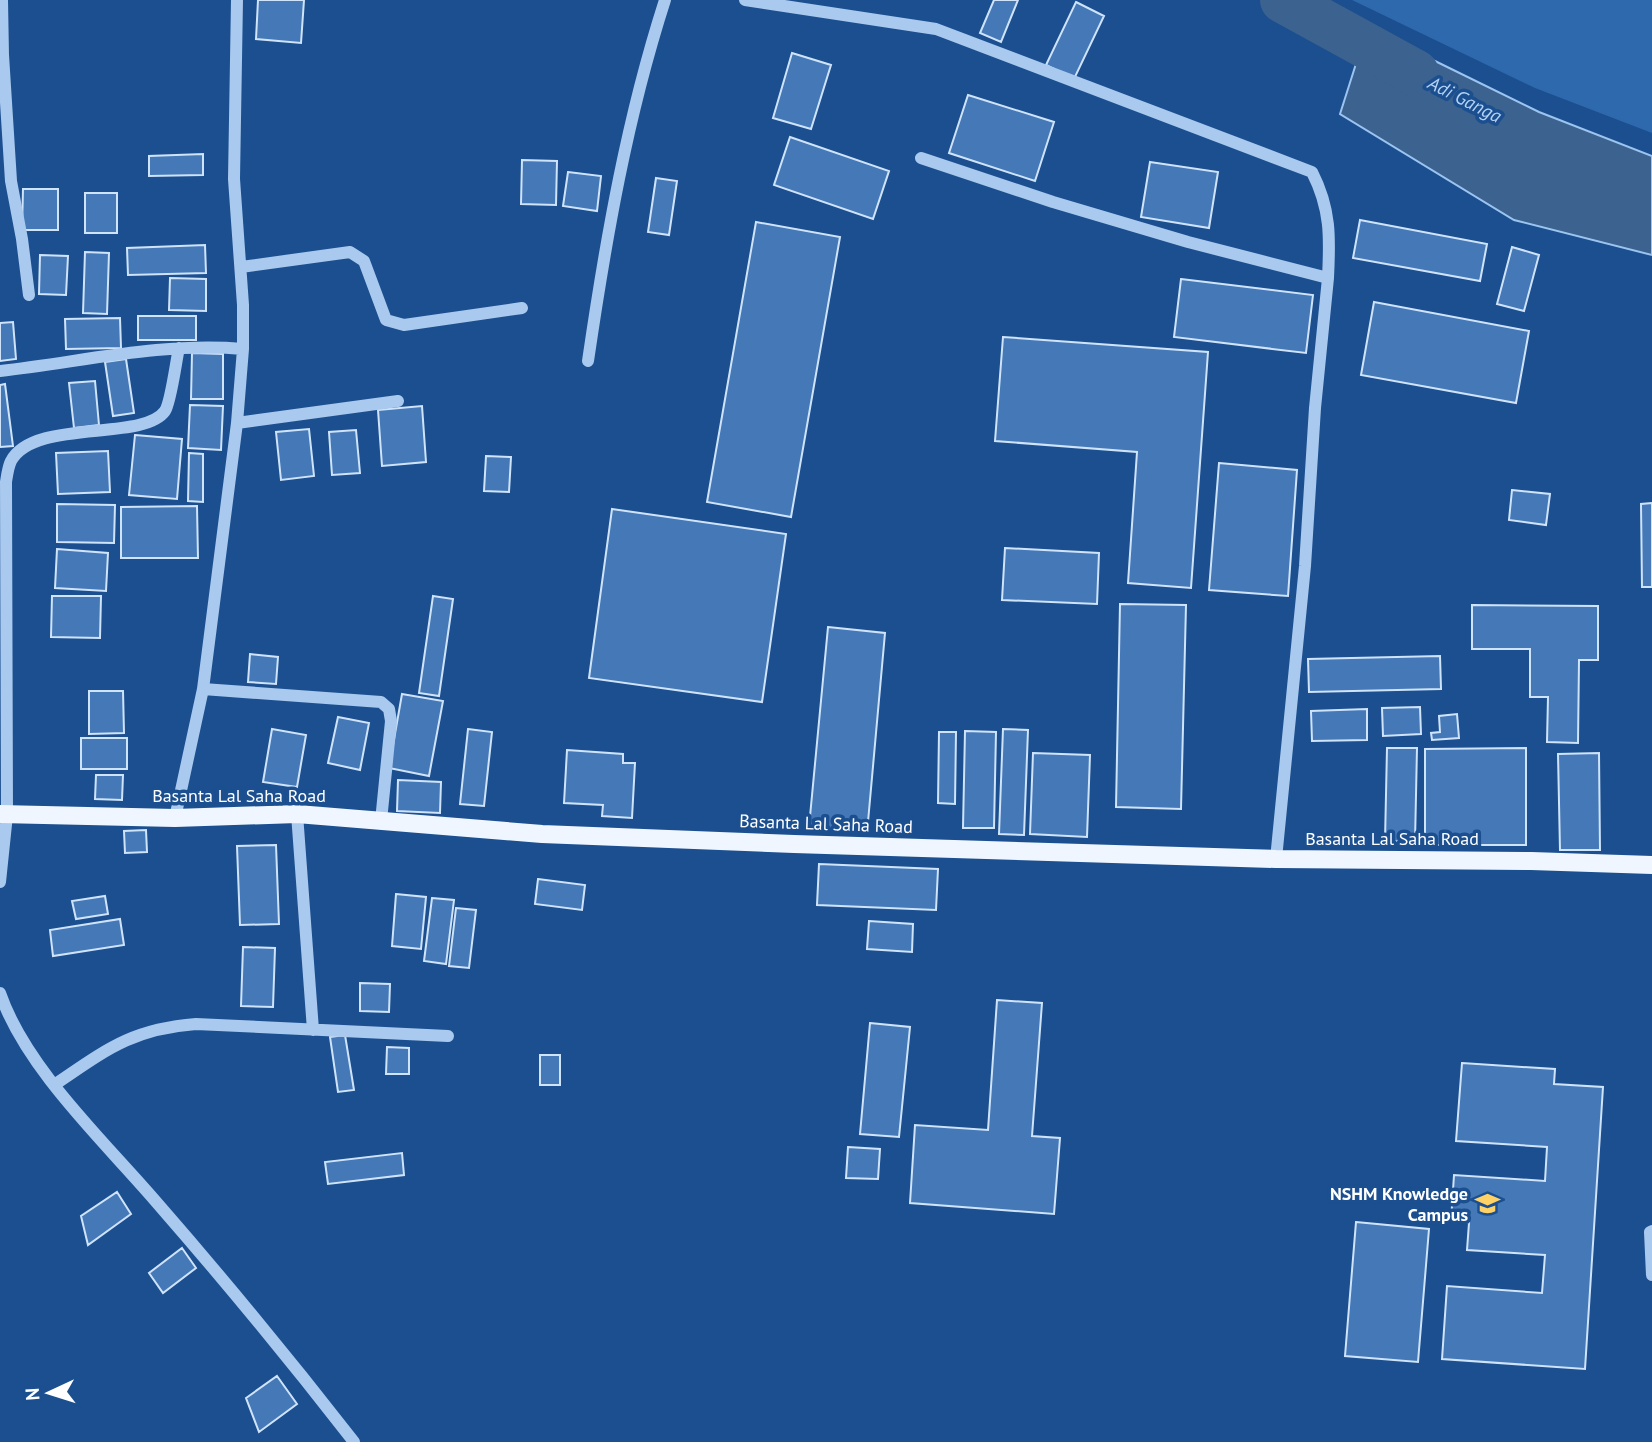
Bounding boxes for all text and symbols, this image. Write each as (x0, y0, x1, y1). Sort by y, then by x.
water label: Adi Ganga (1423, 70, 1506, 128)
street label: Basanta Lal Saha Road (152, 784, 326, 807)
street label: Basanta Lal Saha Road (739, 809, 913, 838)
street label: Basanta Lal Saha Road (1305, 827, 1479, 850)
place label: NSHM Knowledge Campus (1330, 1182, 1468, 1226)
school or university icon: NSHM Knowledge Campus (1474, 1190, 1502, 1218)
north arrow (14, 1358, 84, 1428)
text: N (20, 1387, 44, 1401)

